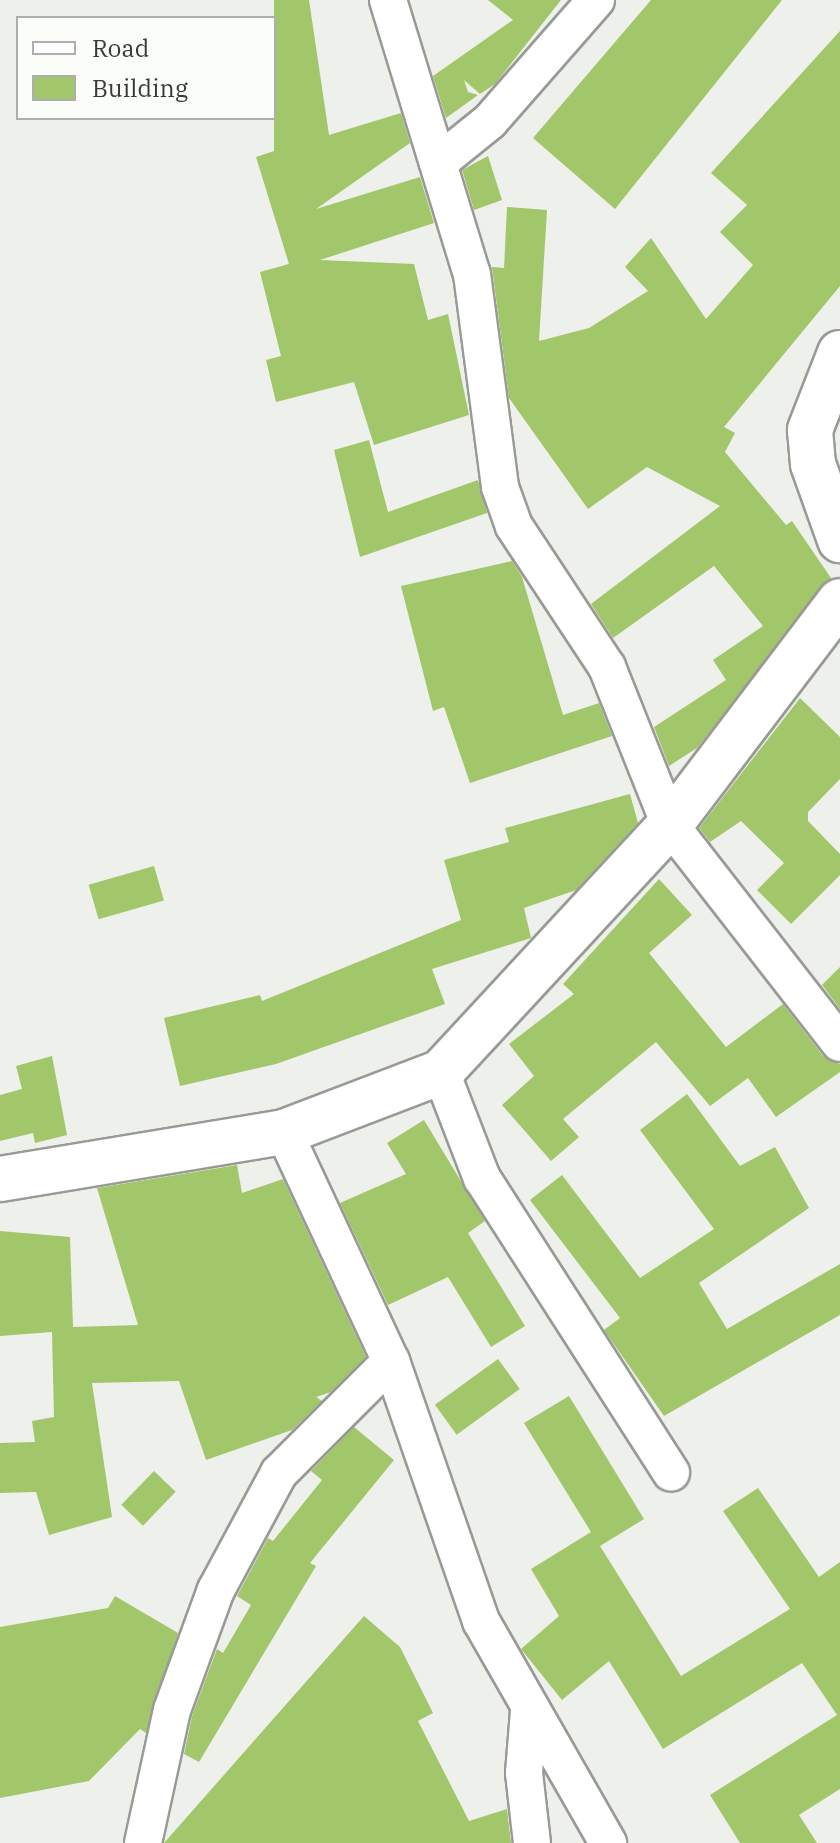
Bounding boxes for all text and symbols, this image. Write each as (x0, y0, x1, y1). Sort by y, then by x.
legend (16, 16, 276, 120)
text: Road (92, 32, 149, 64)
text: Building (92, 72, 188, 104)

